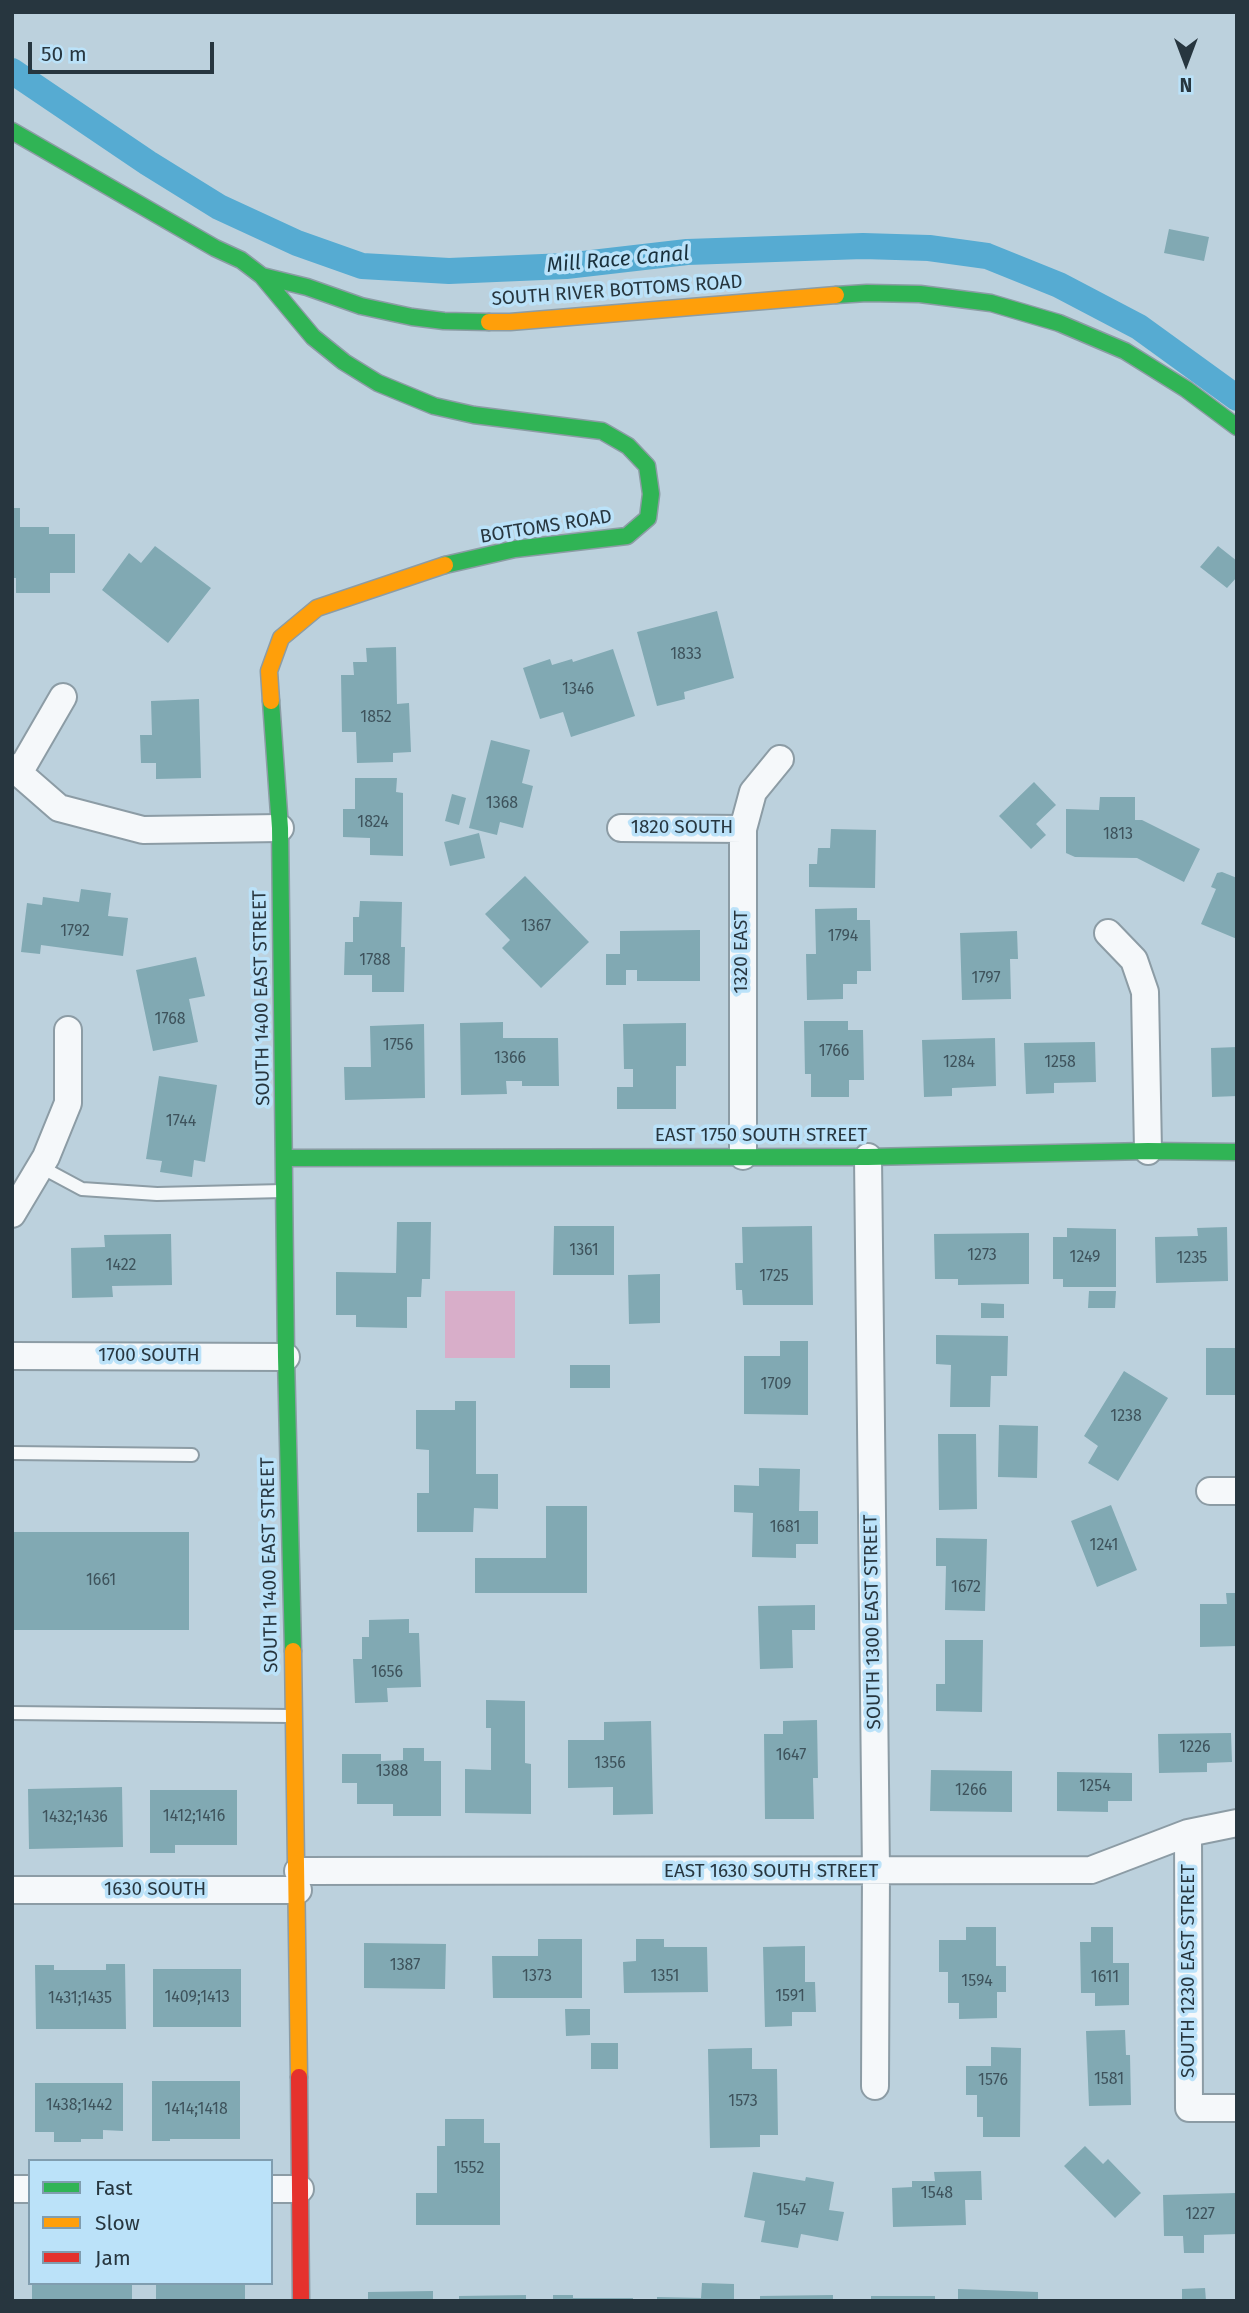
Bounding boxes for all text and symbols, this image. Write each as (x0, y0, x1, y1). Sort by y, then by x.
scale bar (32, 28, 217, 72)
north arrow (1151, 28, 1221, 98)
text: 50 m (41, 41, 87, 67)
text: N (1180, 73, 1192, 96)
water label: Mill Race Canal (546, 241, 690, 279)
street label: SOUTH RIVER BOTTOMS ROAD (491, 271, 743, 311)
street label: BOTTOMS ROAD (478, 505, 614, 549)
house number: 1833 (670, 645, 702, 665)
house number: 1346 (562, 680, 594, 700)
house number: 1852 (360, 708, 392, 728)
house number: 1368 (486, 794, 518, 814)
house number: 1824 (357, 813, 389, 833)
street label: 1820 SOUTH (631, 817, 733, 839)
house number: 1813 (1103, 825, 1133, 845)
street label: SOUTH 1400 EAST STREET (249, 890, 275, 1106)
street label: 1320 EAST (731, 910, 753, 994)
house number: 1367 (521, 917, 551, 937)
house number: 1792 (60, 922, 90, 942)
house number: 1794 (828, 927, 858, 947)
house number: 1788 (359, 951, 391, 971)
house number: 1797 (971, 969, 1001, 989)
house number: 1768 (154, 1010, 186, 1030)
house number: 1756 (383, 1036, 413, 1056)
house number: 1766 (819, 1042, 849, 1062)
house number: 1366 (494, 1049, 526, 1069)
house number: 1284 (943, 1053, 975, 1073)
house number: 1258 (1044, 1053, 1076, 1073)
house number: 1744 (166, 1112, 196, 1132)
street label: EAST 1750 SOUTH STREET (655, 1125, 867, 1147)
house number: 1361 (569, 1241, 599, 1261)
house number: 1273 (967, 1246, 997, 1266)
house number: 1249 (1069, 1248, 1101, 1268)
house number: 1235 (1177, 1249, 1207, 1269)
house number: 1422 (106, 1256, 136, 1276)
house number: 1725 (759, 1267, 789, 1287)
street label: 1700 SOUTH (98, 1345, 200, 1367)
house number: 1709 (760, 1375, 792, 1395)
house number: 1238 (1110, 1407, 1142, 1427)
street label: SOUTH 1400 EAST STREET (257, 1457, 283, 1673)
street label: SOUTH 1300 EAST STREET (860, 1514, 886, 1730)
house number: 1681 (770, 1518, 800, 1538)
house number: 1241 (1090, 1536, 1118, 1556)
house number: 1661 (86, 1571, 116, 1591)
house number: 1672 (951, 1578, 981, 1598)
house number: 1656 (371, 1663, 403, 1683)
house number: 1226 (1179, 1738, 1211, 1758)
house number: 1647 (776, 1746, 806, 1766)
house number: 1356 (594, 1754, 626, 1774)
house number: 1388 (376, 1762, 408, 1782)
house number: 1254 (1079, 1777, 1111, 1797)
house number: 1266 (955, 1781, 987, 1801)
house number: 1412;1416 (163, 1807, 225, 1827)
house number: 1432;1436 (42, 1808, 108, 1828)
street label: EAST 1630 SOUTH STREET (664, 1861, 878, 1883)
street label: SOUTH 1230 EAST STREET (1178, 1864, 1200, 2078)
street label: 1630 SOUTH (104, 1879, 206, 1901)
house number: 1387 (390, 1956, 420, 1976)
house number: 1373 (522, 1967, 552, 1987)
house number: 1351 (650, 1967, 680, 1987)
house number: 1611 (1091, 1968, 1119, 1988)
house number: 1594 (961, 1972, 993, 1992)
house number: 1591 (775, 1987, 805, 2007)
house number: 1409;1413 (164, 1988, 230, 2008)
house number: 1431;1435 (48, 1989, 112, 2009)
house number: 1581 (1094, 2070, 1124, 2090)
house number: 1576 (978, 2071, 1008, 2091)
house number: 1573 (728, 2092, 758, 2112)
house number: 1438;1442 (46, 2096, 112, 2116)
house number: 1414;1418 (164, 2100, 228, 2120)
legend (28, 2159, 273, 2285)
house number: 1552 (454, 2159, 484, 2179)
text: Fast (95, 2175, 133, 2201)
house number: 1548 (921, 2184, 953, 2204)
house number: 1547 (776, 2201, 806, 2221)
house number: 1227 (1185, 2205, 1215, 2225)
text: Slow (95, 2210, 140, 2236)
text: Jam (95, 2245, 131, 2271)

